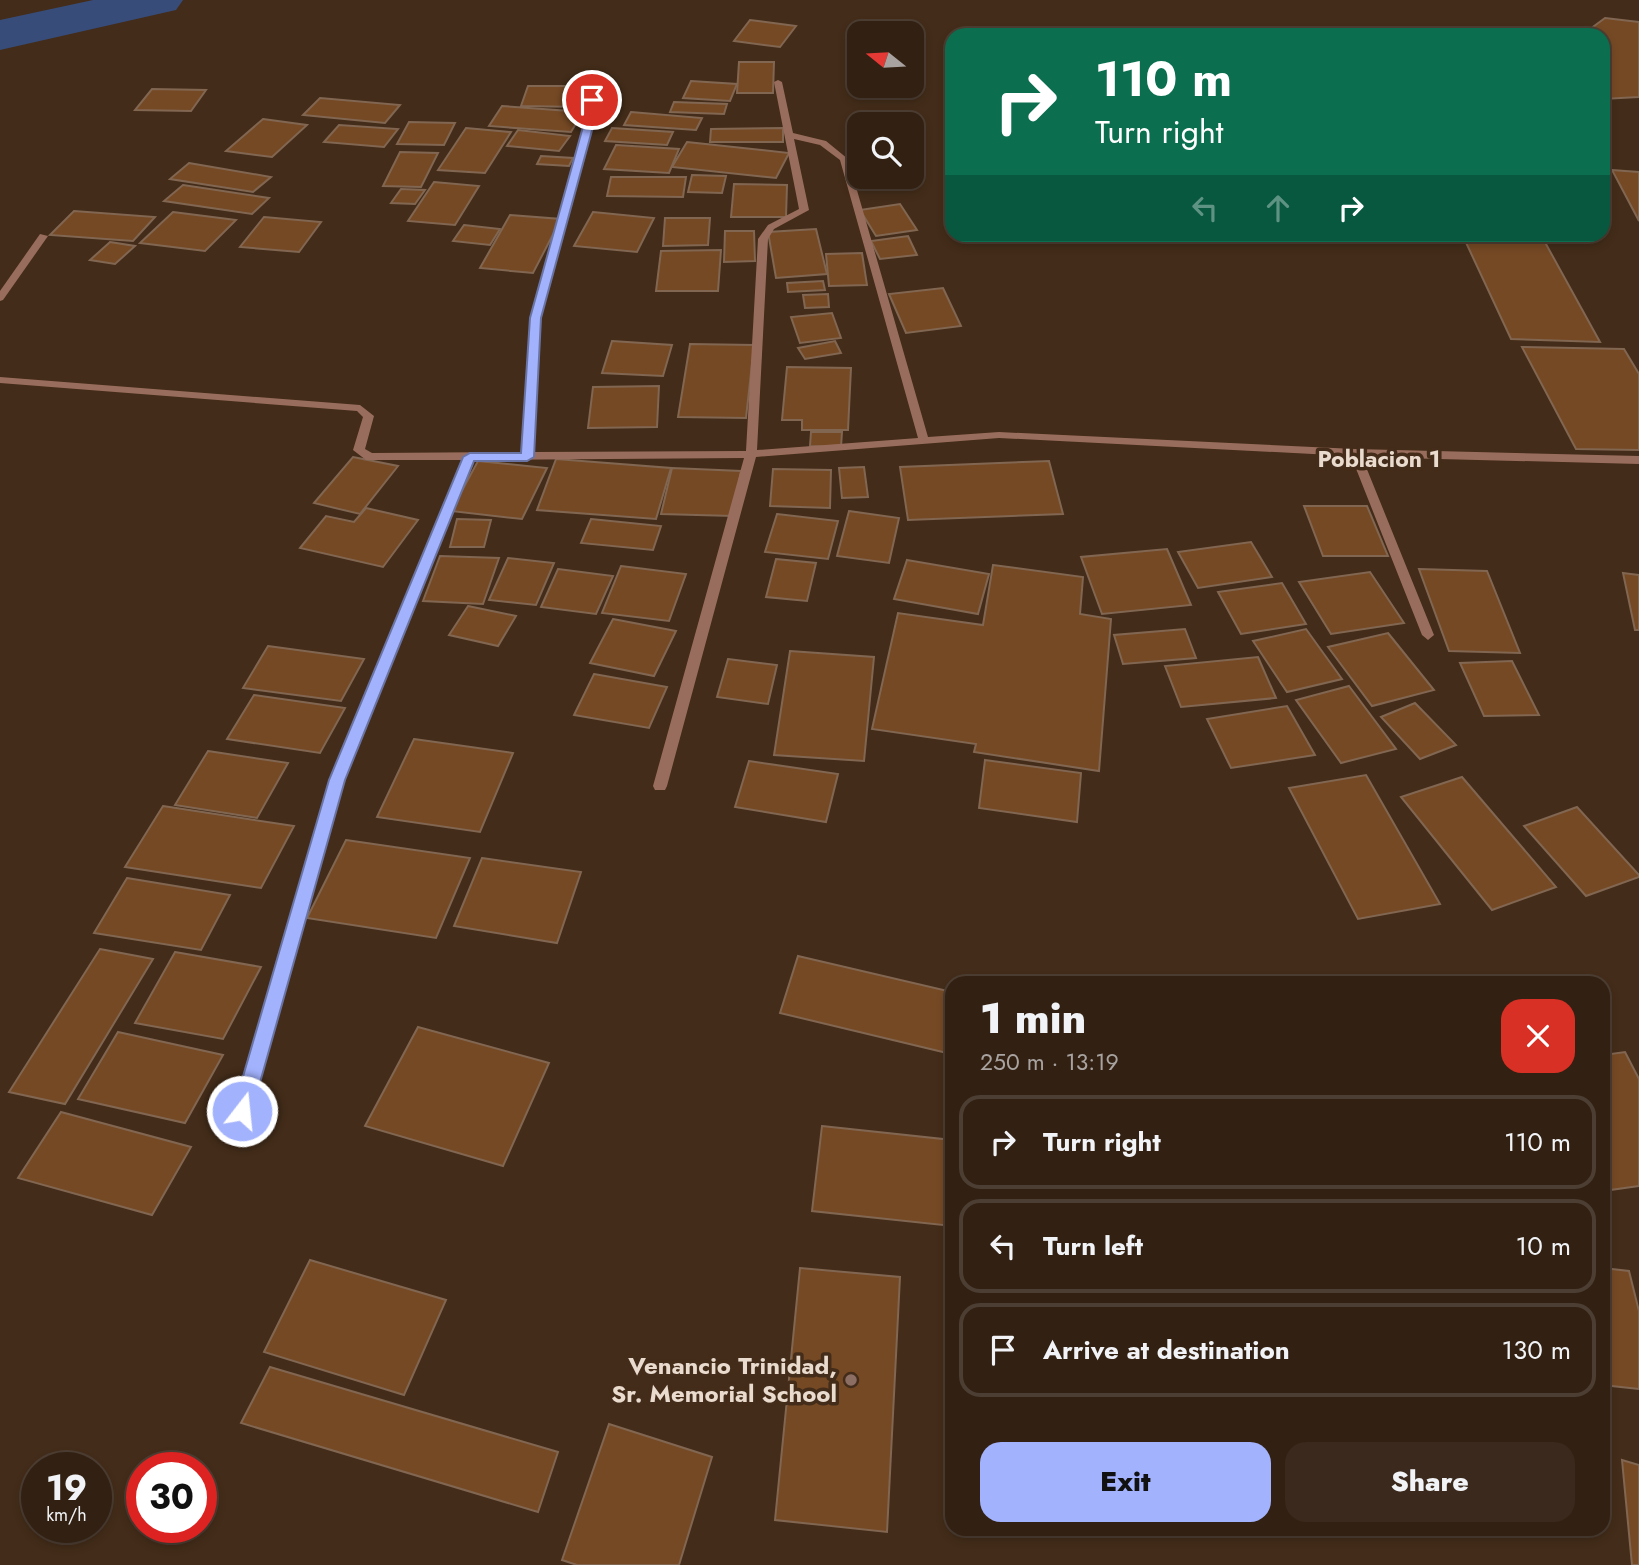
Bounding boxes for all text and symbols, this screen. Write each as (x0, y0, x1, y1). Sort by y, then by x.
north arrow (847, 21, 924, 98)
map controls (847, 21, 924, 189)
text: 110 m (1095, 44, 1232, 114)
icon: right (980, 56, 1071, 147)
pin (562, 70, 622, 130)
icon: arrive (573, 81, 611, 119)
text: Turn right (1095, 109, 1224, 155)
button: search (847, 112, 924, 189)
icon: left (1186, 189, 1224, 227)
icon: ahead (1259, 189, 1297, 227)
icon: right (1332, 189, 1370, 227)
district label: Poblacion 1 (1317, 442, 1441, 476)
text: 1 min (980, 988, 1086, 1049)
button: close (1501, 999, 1575, 1073)
text: 250 m · 13:19 (980, 1045, 1119, 1079)
position arrow (205, 1074, 279, 1148)
icon: right (984, 1123, 1022, 1161)
text: Turn right (1043, 1123, 1161, 1161)
text: 110 m (1504, 1123, 1571, 1161)
icon: left (984, 1227, 1022, 1265)
text: Turn left (1043, 1227, 1143, 1265)
text: 10 m (1516, 1227, 1571, 1265)
icon: arrive (984, 1331, 1022, 1369)
text: Arrive at destination (1043, 1331, 1290, 1369)
text: 130 m (1501, 1331, 1571, 1369)
place label: Venancio Trinidad, Sr. Memorial School (611, 1348, 837, 1411)
marker: Venancio Trinidad, Sr. Memorial School (843, 1372, 859, 1388)
button: Exit (980, 1442, 1271, 1522)
button: Share (1285, 1442, 1575, 1522)
speed limit sign: 30 (126, 1452, 217, 1543)
text: 19 (46, 1463, 87, 1513)
text: km/h (46, 1502, 87, 1528)

